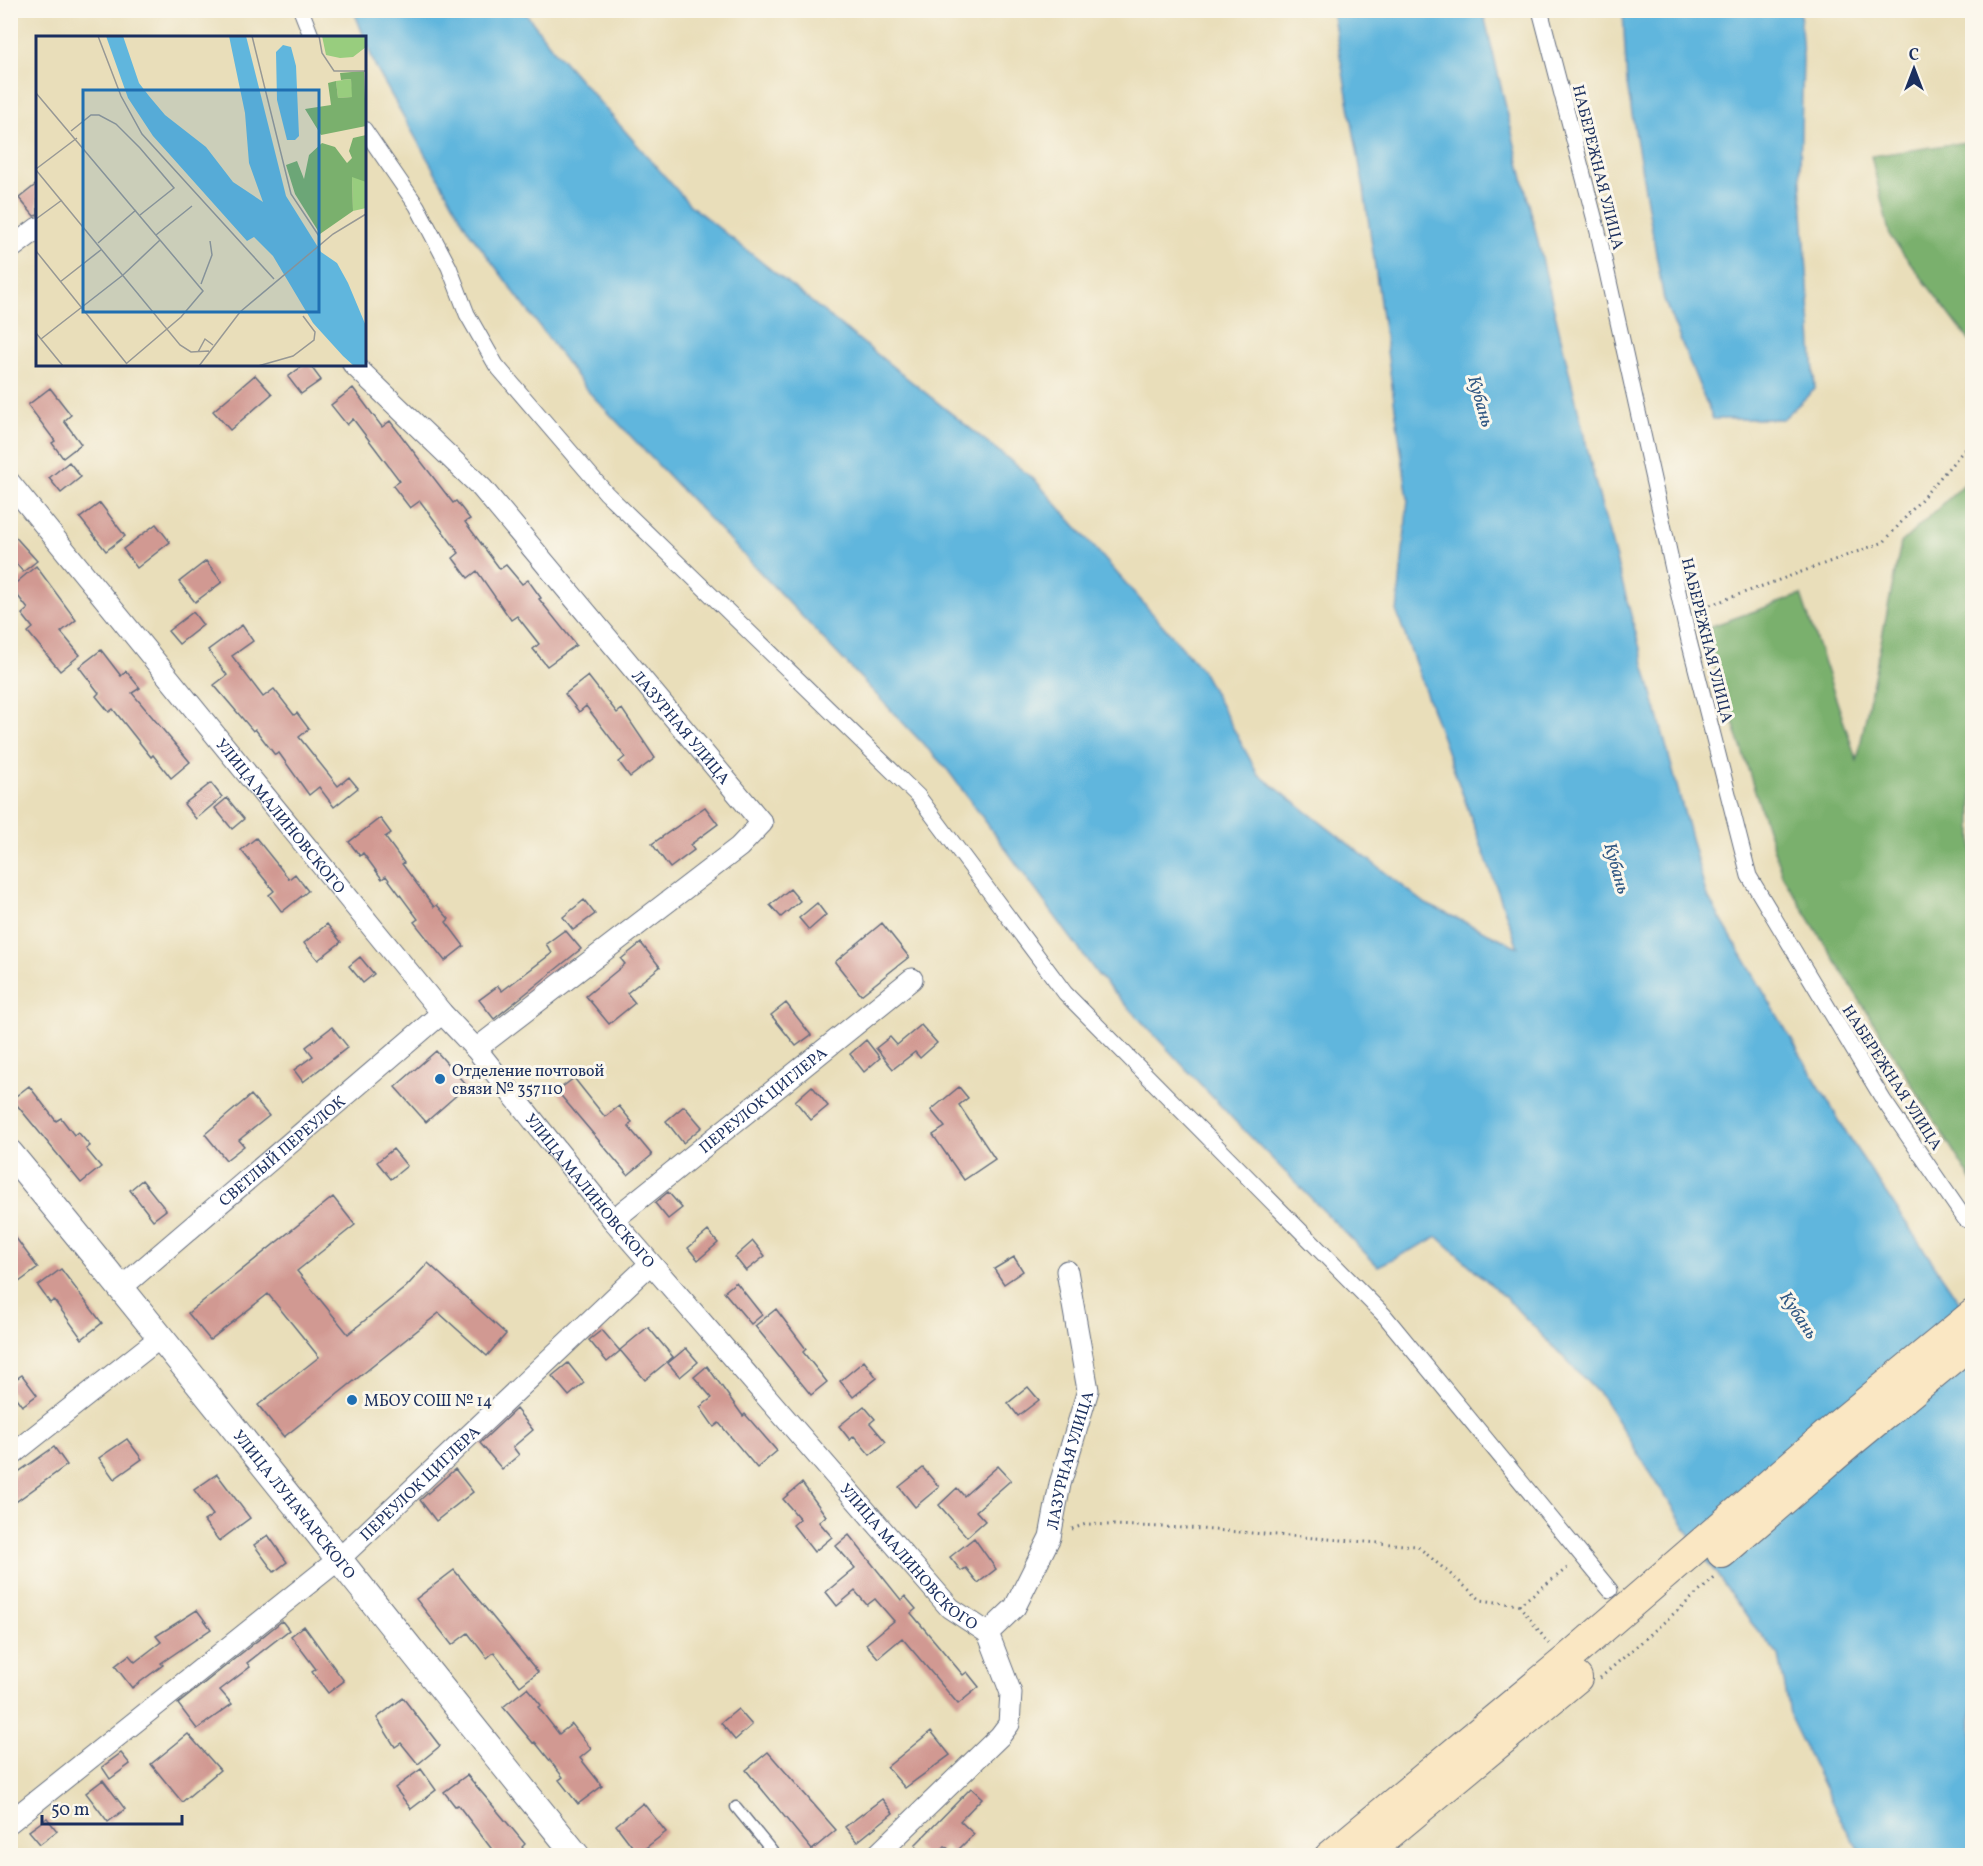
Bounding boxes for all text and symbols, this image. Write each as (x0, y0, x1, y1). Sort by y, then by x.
inset map (36, 36, 366, 366)
north arrow (1884, 39, 1944, 99)
text: С (1909, 45, 1919, 67)
street label: НАБЕРЕЖНАЯ УЛИЦА (1566, 83, 1628, 252)
water label: Кубань (1460, 373, 1499, 431)
street label: НАБЕРЕЖНАЯ УЛИЦА (1675, 556, 1737, 725)
street label: ЛАЗУРНАЯ УЛИЦА (626, 666, 734, 790)
street label: УЛИЦА МАЛИНОВСКОГО (210, 734, 350, 899)
water label: Кубань (1596, 840, 1635, 898)
street label: НАБЕРЕЖНАЯ УЛИЦА (1836, 1001, 1947, 1155)
street label: ПЕРЕУЛОК ЦИГЛЕРА (695, 1043, 832, 1159)
place label: Отделение почтовой связи № 357110 (452, 1061, 605, 1101)
marker: Отделение почтовой связи № 357110 (433, 1072, 447, 1086)
street label: СВЕТЛЫЙ ПЕРЕУЛОК (215, 1091, 351, 1212)
street label: УЛИЦА МАЛИНОВСКОГО (519, 1109, 659, 1274)
water label: Кубань (1773, 1287, 1823, 1345)
street label: ЛАЗУРНАЯ УЛИЦА (1043, 1389, 1100, 1532)
place label: МБОУ СОШ № 14 (364, 1391, 492, 1413)
marker: МБОУ СОШ № 14 (345, 1393, 359, 1407)
street label: ПЕРЕУЛОК ЦИГЛЕРА (356, 1422, 486, 1547)
street label: УЛИЦА ЛУНАЧАРСКОГО (227, 1426, 360, 1585)
street label: УЛИЦА МАЛИНОВСКОГО (834, 1479, 982, 1637)
scale bar (42, 1788, 182, 1826)
text: 50 m (51, 1798, 90, 1823)

